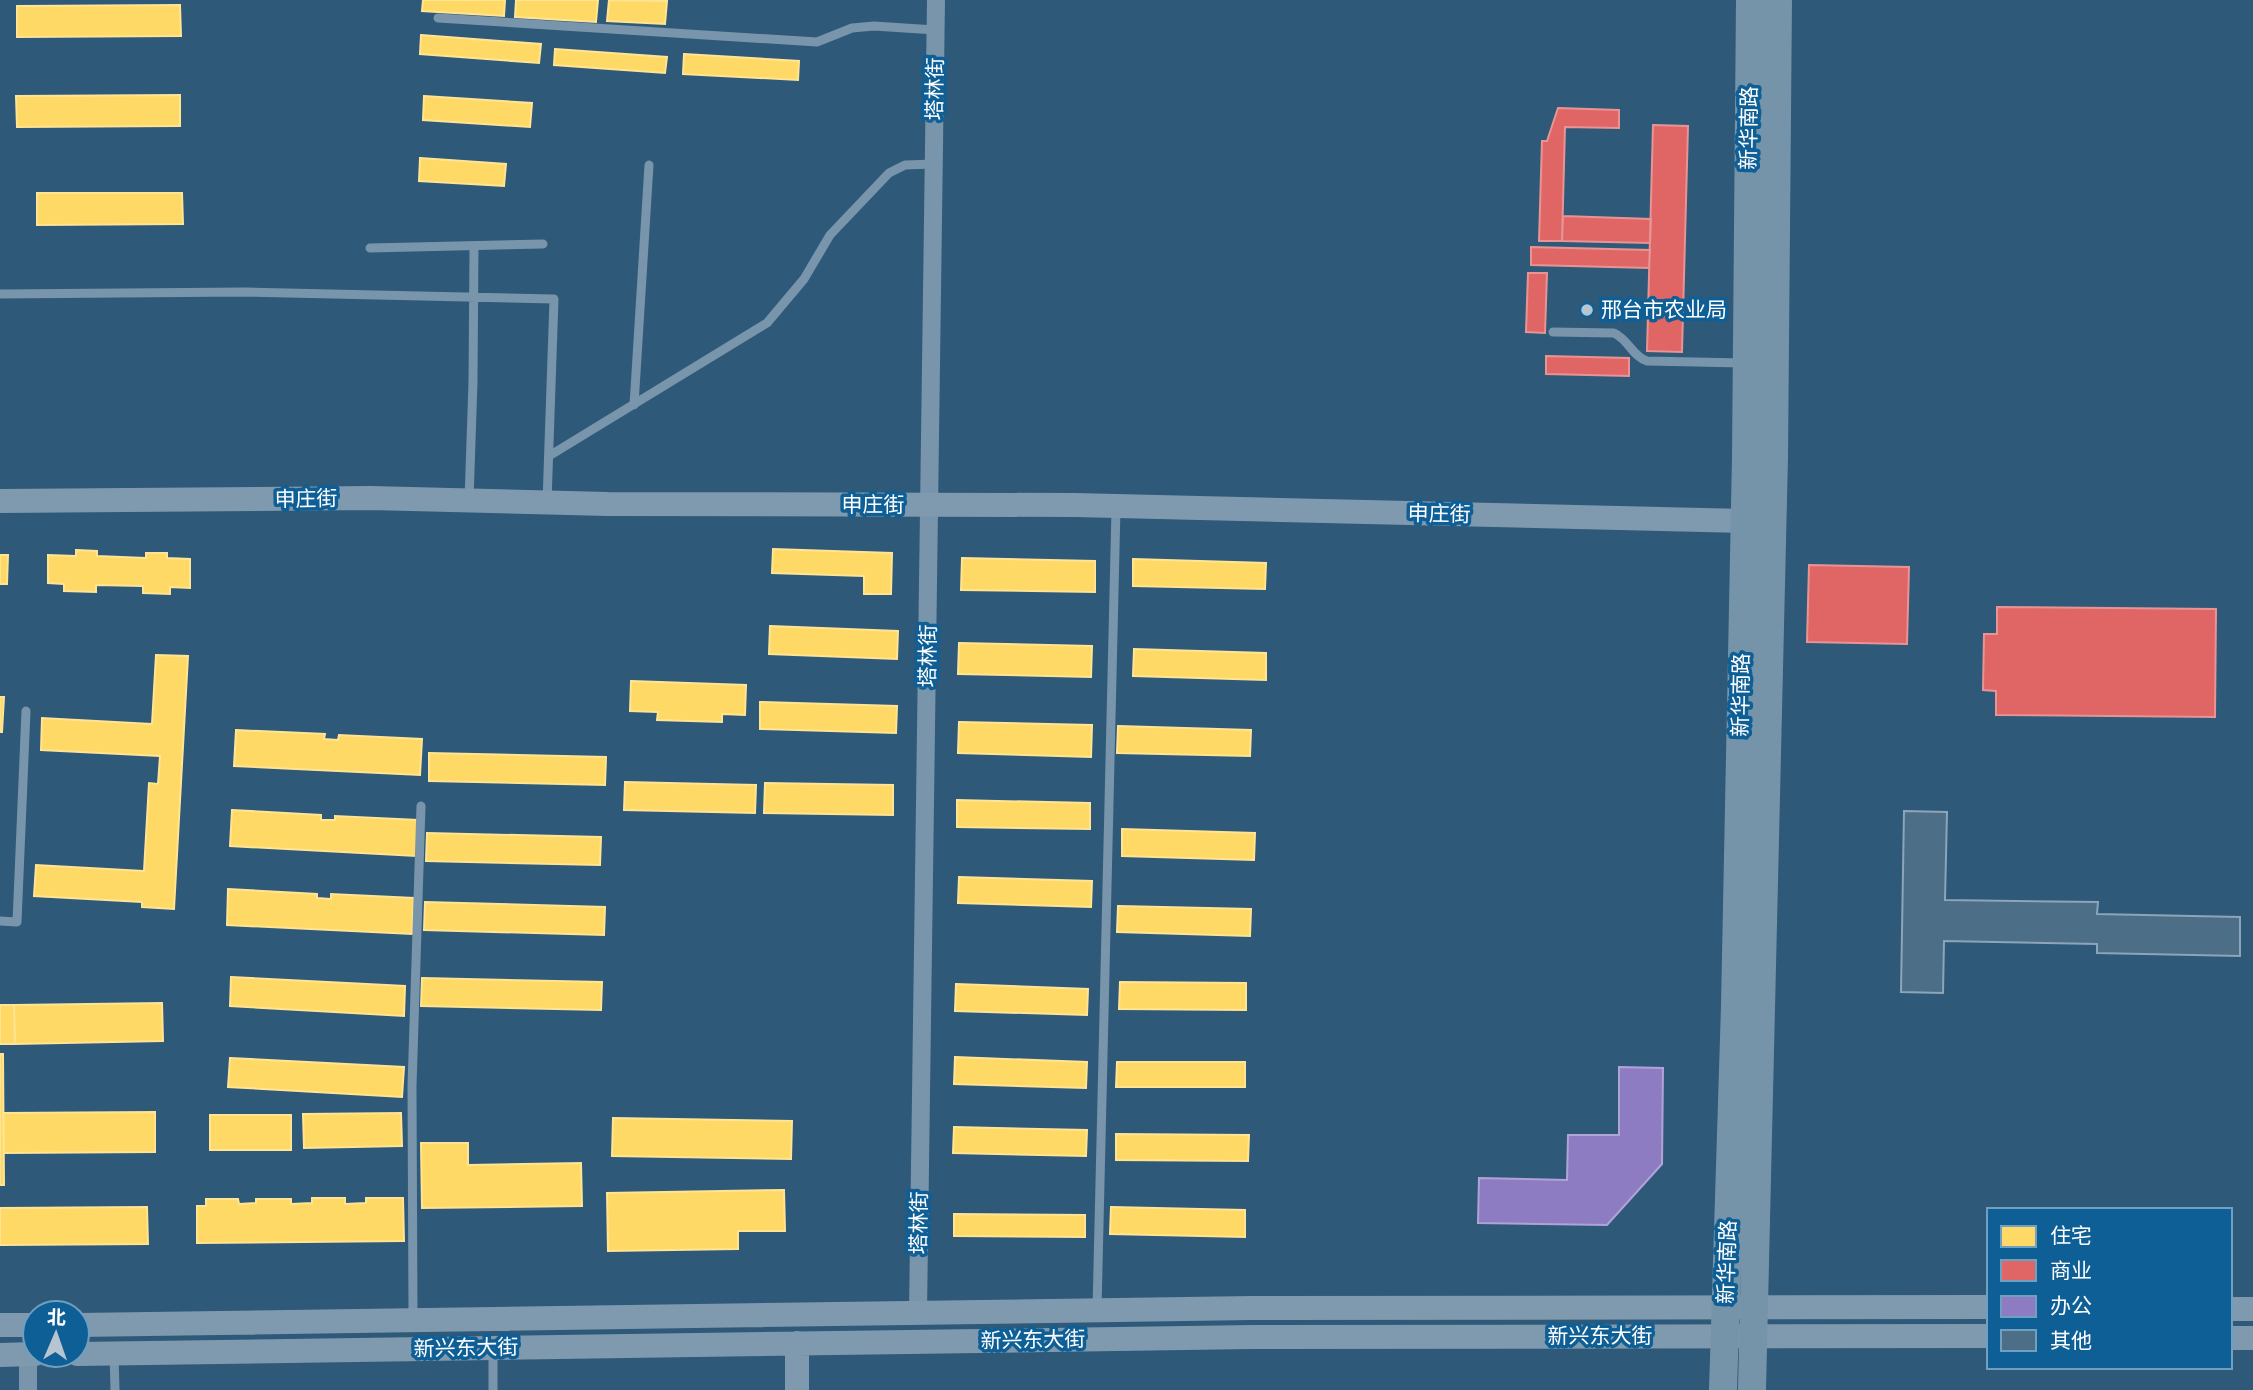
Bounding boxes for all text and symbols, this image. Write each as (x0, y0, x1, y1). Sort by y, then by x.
street label: 塔林街 (921, 57, 949, 121)
street label: 新华南路 (1735, 86, 1763, 170)
place label: 邢台市农业局 (1601, 297, 1727, 323)
marker: 邢台市农业局 (1579, 302, 1595, 318)
street label: 申庄街 (274, 485, 338, 513)
street label: 申庄街 (842, 492, 905, 518)
street label: 申庄街 (1407, 500, 1471, 528)
street label: 塔林街 (914, 624, 942, 688)
street label: 新华南路 (1727, 653, 1755, 737)
street label: 塔林街 (905, 1191, 933, 1255)
legend (1987, 1208, 2232, 1369)
street label: 新华南路 (1713, 1220, 1741, 1304)
text: 住宅 (2050, 1223, 2092, 1249)
text: 商业 (2050, 1258, 2092, 1284)
text: 办公 (2050, 1293, 2092, 1319)
north arrow (21, 1299, 91, 1369)
text: 北 (47, 1306, 66, 1329)
street label: 新兴东大街 (1548, 1323, 1653, 1349)
street label: 新兴东大街 (980, 1326, 1086, 1354)
text: 其他 (2050, 1328, 2092, 1354)
street label: 新兴东大街 (413, 1334, 519, 1362)

